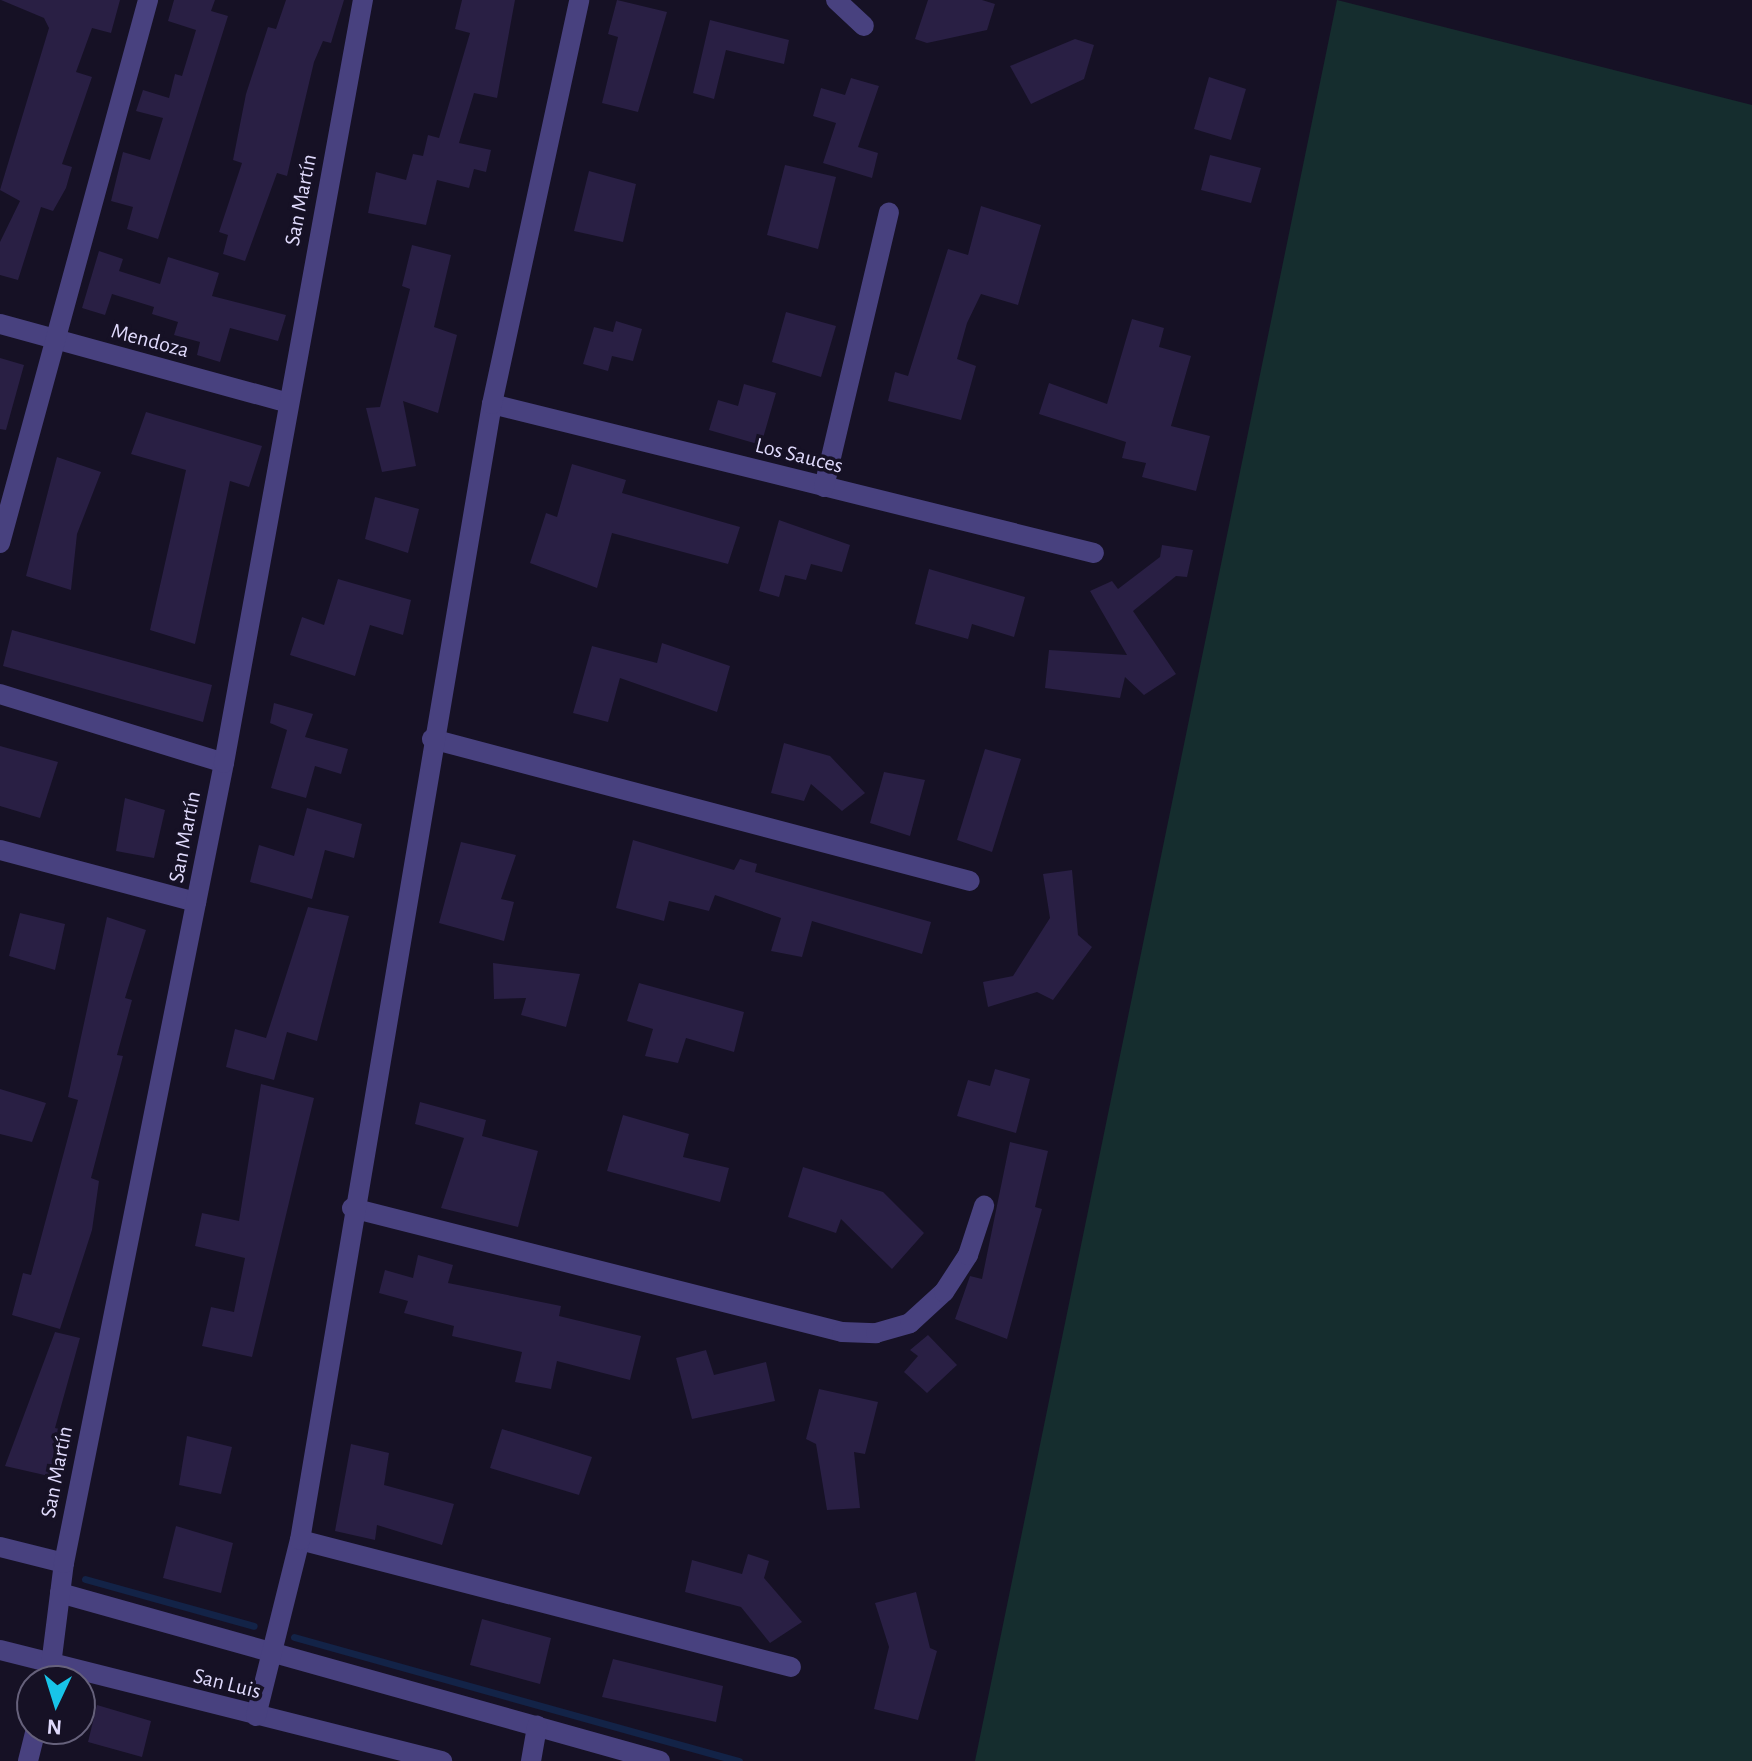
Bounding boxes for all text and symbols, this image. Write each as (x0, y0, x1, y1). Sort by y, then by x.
street label: San Martín (279, 152, 323, 248)
street label: Mendoza (108, 318, 192, 364)
street label: Los Sauces (752, 432, 846, 480)
street label: San Martín (163, 789, 207, 885)
street label: San Martín (35, 1424, 79, 1520)
street label: San Luis (190, 1663, 264, 1705)
north arrow (16, 1665, 96, 1745)
text: N (46, 1715, 63, 1738)

